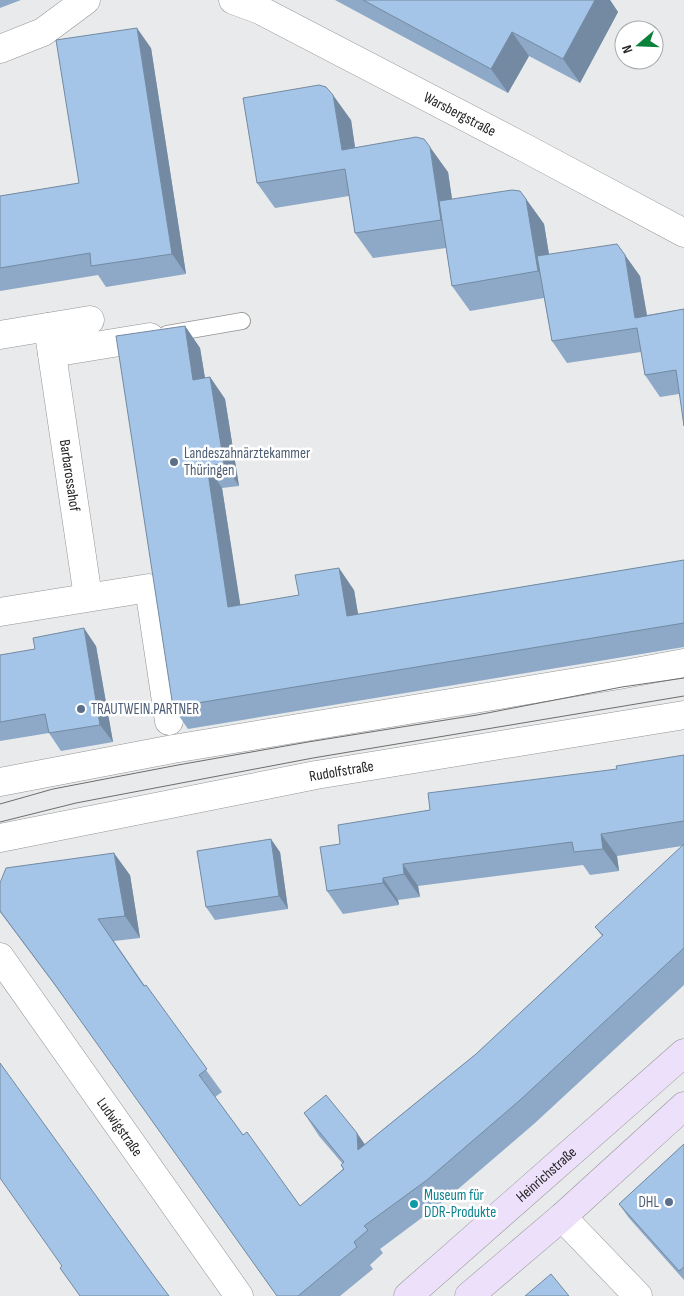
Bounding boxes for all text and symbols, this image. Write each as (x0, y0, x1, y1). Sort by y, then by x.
north arrow (614, 20, 664, 70)
text: N (618, 43, 636, 55)
street label: Warsbergstraße (420, 88, 499, 141)
street label: Barbarossahof (55, 438, 84, 513)
place label: Landeszahnärztekammer Thüringen (184, 444, 311, 480)
marker: Landeszahnärztekammer Thüringen (168, 456, 180, 468)
place label: TRAUTWEIN.PARTNER (91, 700, 199, 719)
marker: TRAUTWEIN.PARTNER (75, 703, 87, 715)
street label: Rudolfstraße (308, 757, 375, 786)
street label: Ludwigstraße (92, 1094, 147, 1160)
street label: Heinrichstraße (512, 1143, 581, 1207)
place label: Museum für DDR-Produkte (424, 1186, 496, 1222)
place label: DHL (638, 1193, 659, 1212)
marker: DHL (663, 1196, 675, 1208)
marker: Museum für DDR-Produkte (408, 1198, 420, 1210)

